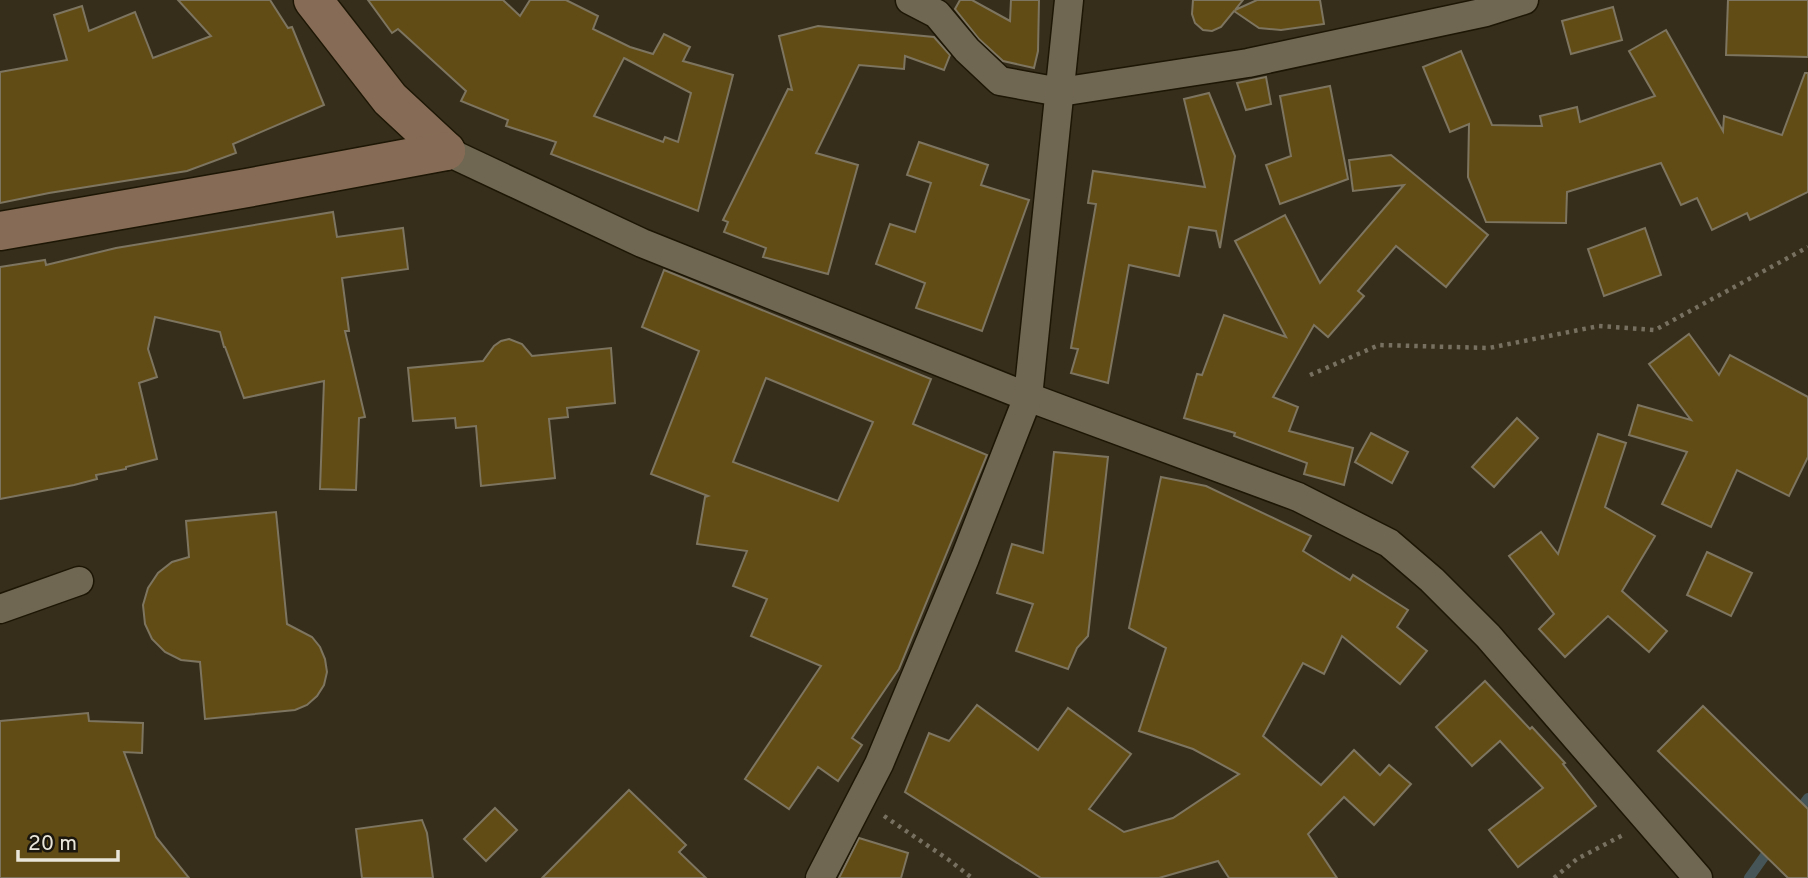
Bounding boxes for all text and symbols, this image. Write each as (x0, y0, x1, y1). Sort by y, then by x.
scale bar (18, 818, 117, 862)
text: 20 m (28, 831, 77, 858)

